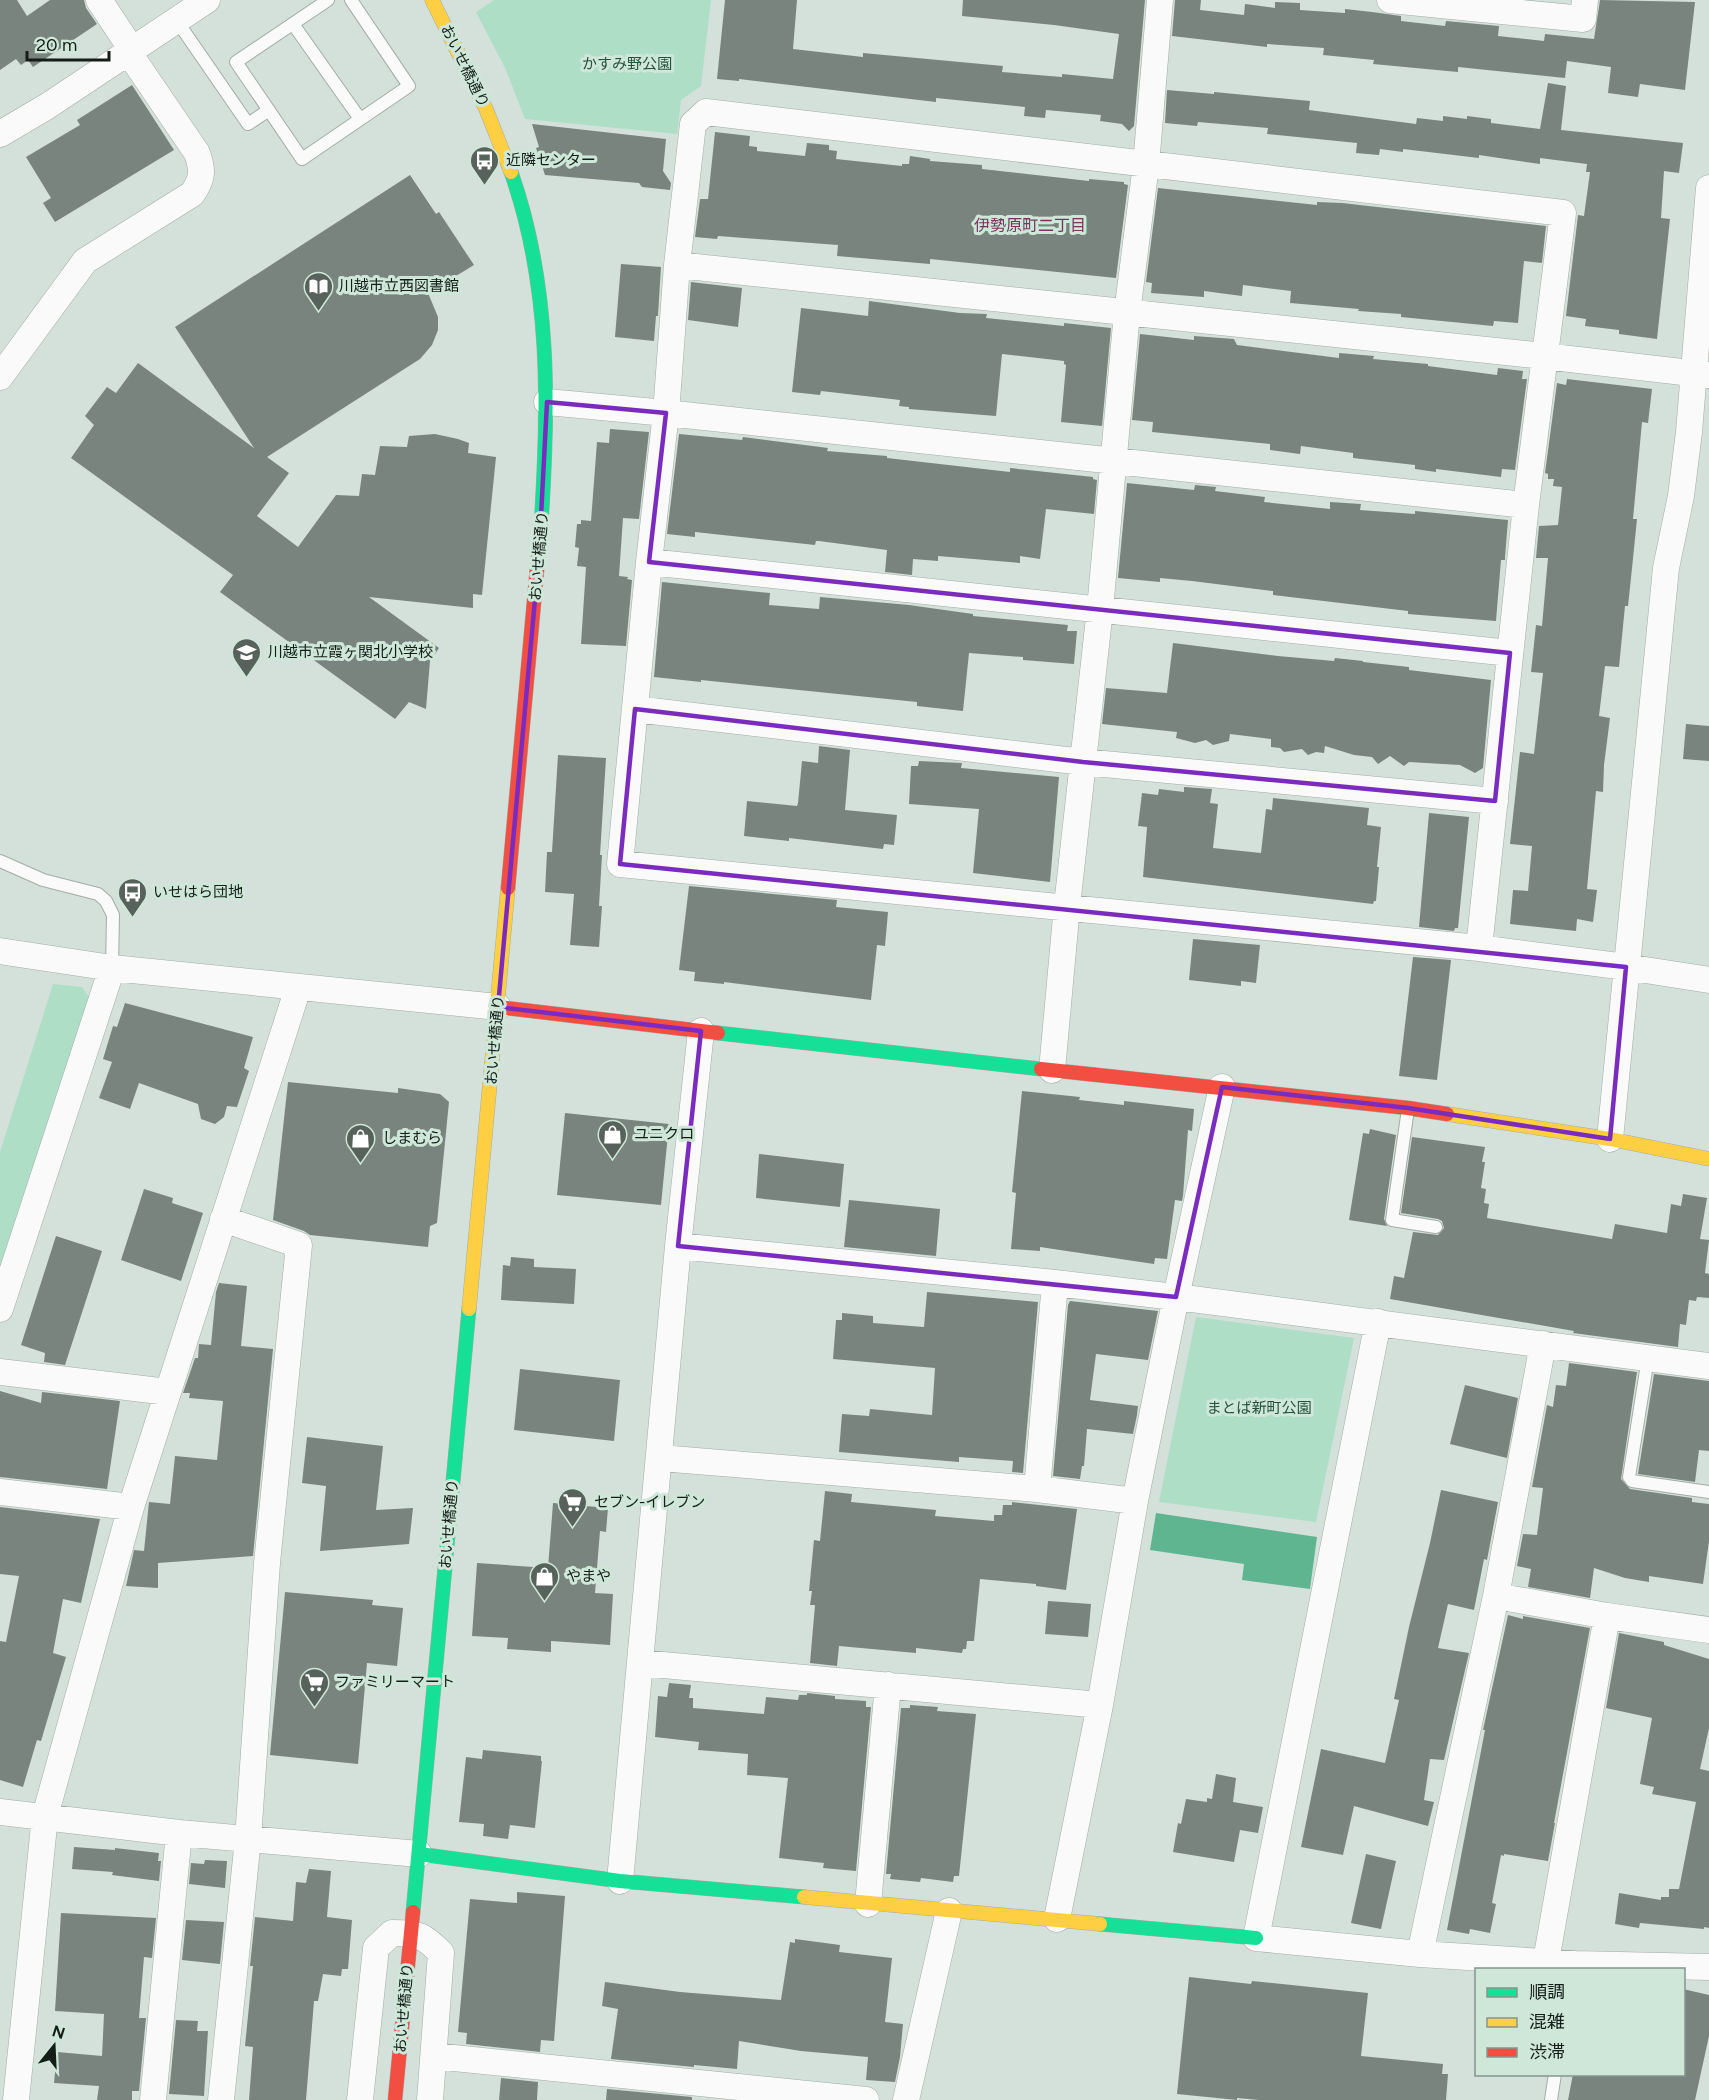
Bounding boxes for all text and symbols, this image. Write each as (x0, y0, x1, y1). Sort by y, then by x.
street label: おいせ橋通り (437, 22, 493, 110)
scale bar (27, 24, 110, 62)
text: 20 m (36, 34, 77, 56)
park label: かすみ野公園 (582, 55, 672, 73)
bus stop icon: 近隣センター (469, 144, 501, 186)
place label: 近隣センター (506, 151, 596, 169)
district label: 伊勢原町二丁目 (974, 216, 1086, 235)
library icon: 川越市立西図書館 (302, 270, 334, 312)
place label: 川越市立西図書館 (339, 277, 459, 295)
street label: おいせ橋通り (526, 510, 552, 602)
school or university icon: 川越市立霞ヶ関北小学校 (231, 636, 263, 678)
place label: 川越市立霞ヶ関北小学校 (268, 643, 433, 661)
bus stop icon: いせはら団地 (116, 876, 148, 918)
place label: いせはら団地 (153, 883, 243, 901)
street label: おいせ橋通り (482, 994, 508, 1086)
shop icon: ユニクロ (597, 1118, 629, 1160)
shop icon: しまむら (345, 1122, 377, 1164)
place label: ユニクロ (634, 1125, 694, 1143)
place label: しまむら (382, 1129, 442, 1147)
park label: まとば新町公園 (1206, 1399, 1312, 1417)
street label: おいせ橋通り (436, 1478, 462, 1570)
supermarket icon: セブン-イレブン (557, 1486, 589, 1528)
place label: セブン-イレブン (594, 1493, 705, 1511)
shop icon: やまや (529, 1560, 561, 1602)
place label: やまや (566, 1567, 611, 1585)
supermarket icon: ファミリーマート (298, 1666, 330, 1708)
place label: ファミリーマート (335, 1673, 455, 1691)
street label: おいせ橋通り (391, 1962, 417, 2054)
legend (1475, 1968, 1685, 2076)
text: 順調 (1529, 1981, 1565, 2003)
text: 混雑 (1529, 2011, 1565, 2033)
north arrow (24, 2016, 84, 2076)
text: N (50, 2021, 67, 2043)
text: 渋滞 (1529, 2041, 1565, 2063)

